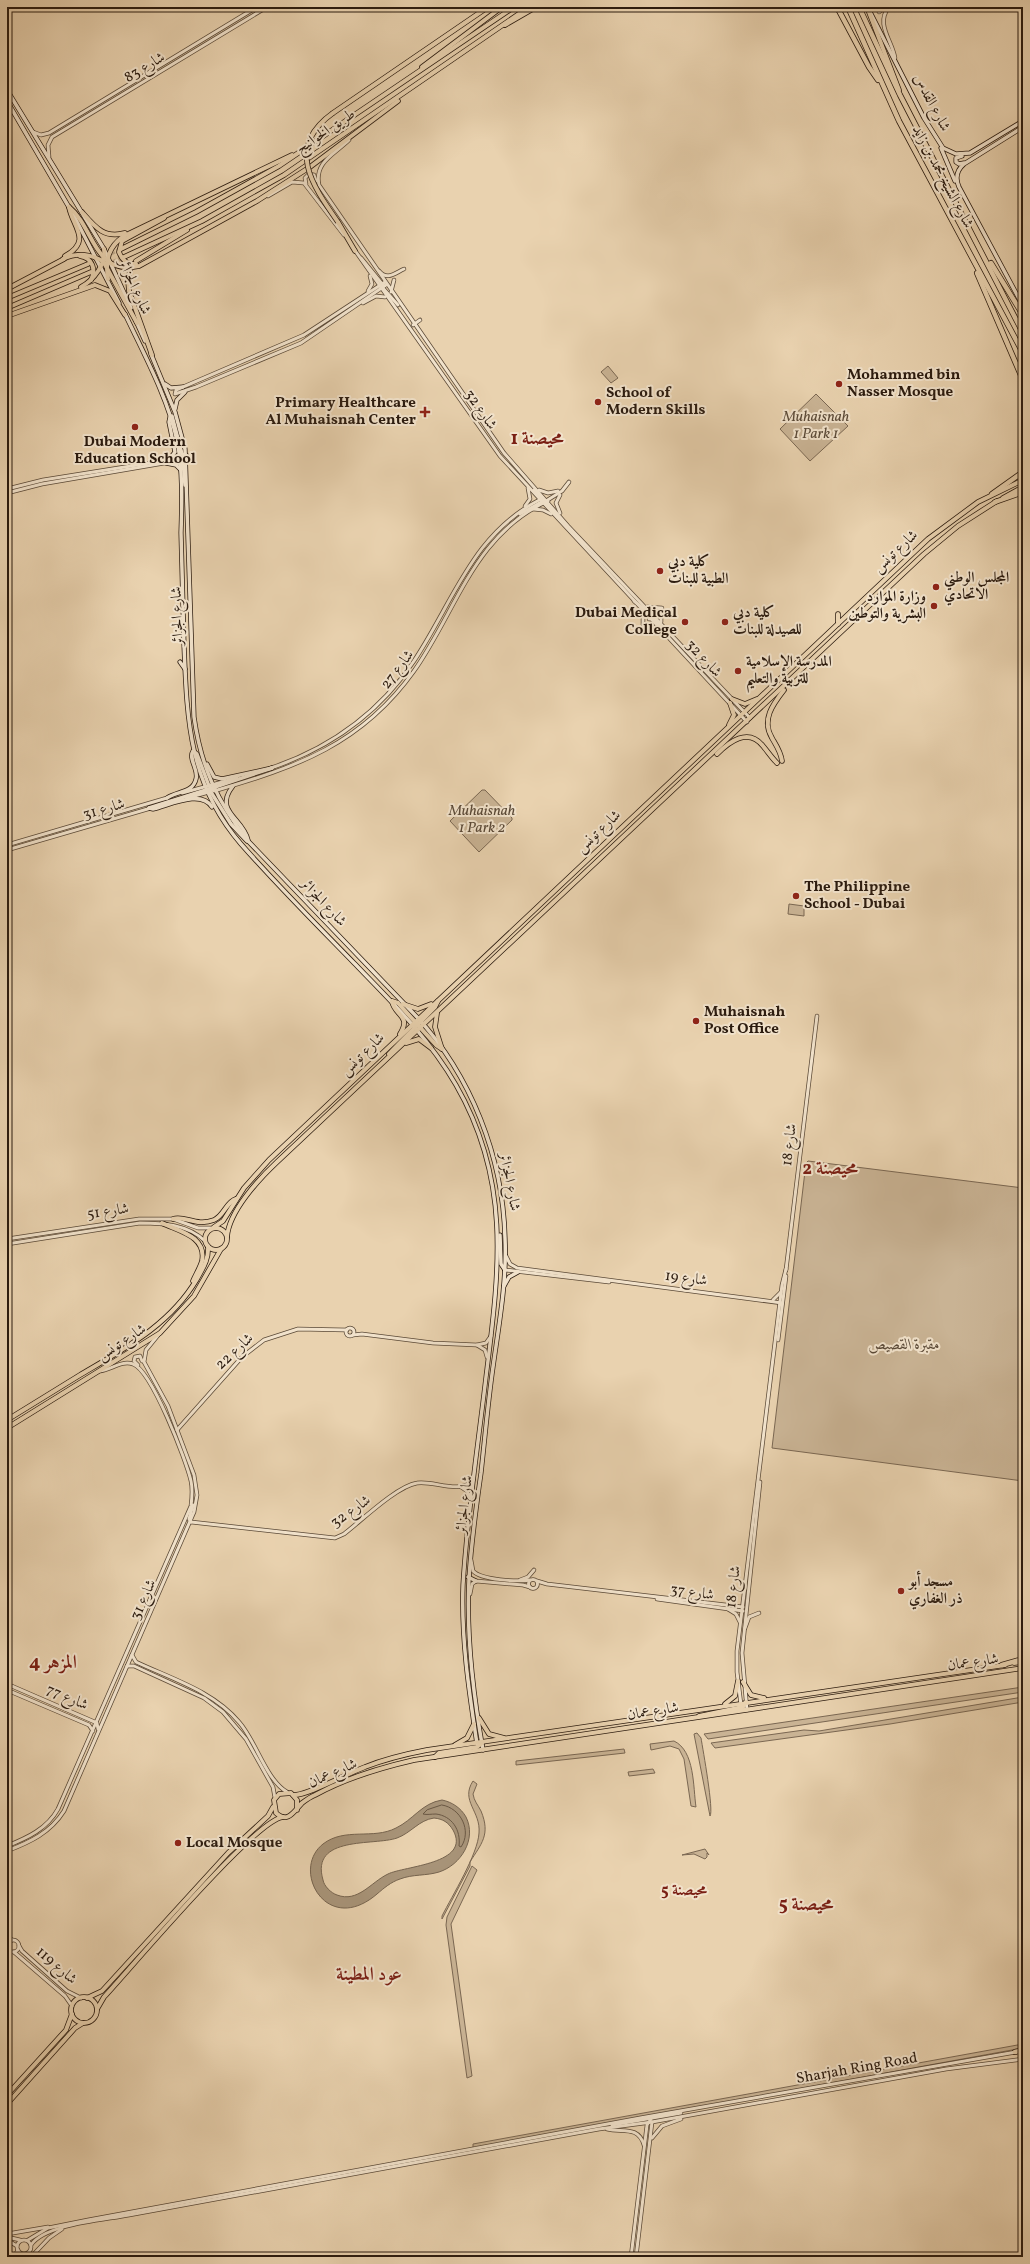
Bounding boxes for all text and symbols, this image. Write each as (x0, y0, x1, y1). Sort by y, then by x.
street label: شارع 83 (121, 48, 170, 89)
street label: شارع القدس (906, 70, 955, 136)
street label: طريق الخوانيج (292, 104, 361, 161)
street label: شارع الشيخ محمد بن زايد (904, 122, 978, 233)
street label: شارع الجزائر (111, 254, 156, 319)
place label: Mohammed bin Nasser Mosque (847, 365, 960, 403)
marker: Mohammed bin Nasser Mosque (834, 379, 844, 389)
place label: School of Modern Skills (606, 383, 706, 421)
street label: شارع 32 (458, 386, 501, 435)
place label: Primary Healthcare Al Muhaisnah Center (266, 393, 416, 431)
marker: School of Modern Skills (593, 397, 603, 407)
marker: Primary Healthcare Al Muhaisnah Center (419, 406, 431, 418)
park label: Muhaisnah 1 Park 1 (782, 407, 849, 445)
marker: Dubai Modern Education School (130, 422, 140, 432)
district label: محيصنة 1 (510, 426, 564, 452)
place label: Dubai Modern Education School (74, 432, 196, 470)
street label: شارع تونس (869, 526, 924, 579)
place label: كلية دبي الطبية للبنات (667, 552, 728, 590)
marker: كلية دبي الطبية للبنات (655, 566, 665, 576)
place label: المجلس الوطني الاتحادي (944, 568, 1009, 606)
marker: المجلس الوطني الاتحادي (931, 582, 941, 592)
street label: شارع الجزائر (166, 586, 191, 648)
place label: وزارة الموارد البشرية والتوطين (848, 587, 926, 625)
marker: وزارة الموارد البشرية والتوطين (929, 601, 939, 611)
place label: Dubai Medical College (575, 603, 677, 641)
place label: كلية دبي للصيدلة للبنات (732, 603, 802, 641)
marker: Dubai Medical College (680, 617, 690, 627)
marker: كلية دبي للصيدلة للبنات (720, 617, 730, 627)
street label: شارع 32 (679, 635, 726, 683)
street label: شارع 27 (376, 646, 420, 694)
place label: المدرسة الإسلامية للتربية والتعليم (746, 652, 832, 693)
marker: المدرسة الإسلامية للتربية والتعليم (733, 666, 743, 676)
street label: شارع 31 (81, 794, 128, 827)
park label: Muhaisnah 1 Park 2 (448, 801, 515, 839)
street label: شارع تونس (572, 806, 627, 859)
street label: شارع الجزائر (293, 873, 351, 932)
place label: The Philippine School - Dubai (804, 877, 910, 915)
marker: The Philippine School - Dubai (791, 891, 801, 901)
place label: Muhaisnah Post Office (704, 1002, 785, 1040)
marker: Muhaisnah Post Office (691, 1016, 701, 1026)
street label: شارع تونس (336, 1028, 391, 1082)
street label: شارع 18 (777, 1123, 804, 1167)
street label: شارع الجزائر (492, 1149, 525, 1213)
district label: محيصنة 2 (802, 1156, 858, 1182)
street label: شارع 51 (86, 1199, 130, 1226)
street label: شارع 19 (663, 1266, 708, 1293)
street label: شارع تونس (93, 1319, 151, 1368)
street label: شارع 22 (211, 1329, 259, 1376)
park label: مقبرة القصيص (868, 1335, 940, 1356)
street label: شارع الجزائر (451, 1474, 480, 1538)
street label: شارع 32 (327, 1491, 376, 1534)
street label: شارع 18 (721, 1565, 748, 1609)
place label: مسجد أبو ذر الغفاري (907, 1570, 963, 1610)
street label: شارع 31 (126, 1576, 163, 1624)
street label: شارع 37 (669, 1580, 715, 1607)
marker: مسجد أبو ذر الغفاري (896, 1586, 906, 1596)
street label: شارع عمان (946, 1649, 1000, 1678)
district label: المزهر 4 (29, 1650, 77, 1676)
street label: شارع 77 (42, 1680, 91, 1717)
street label: شارع عمان (626, 1698, 680, 1727)
street label: شارع عمان (305, 1754, 361, 1795)
place label: Local Mosque (186, 1833, 283, 1854)
marker: Local Mosque (173, 1838, 183, 1848)
district label: محيصنة 5 (661, 1880, 707, 1902)
district label: محيصنة 5 (779, 1892, 834, 1918)
street label: شارع 119 (30, 1942, 81, 1991)
district label: عود المطينة (336, 1962, 402, 1988)
street label: Sharjah Ring Road (795, 2048, 919, 2090)

